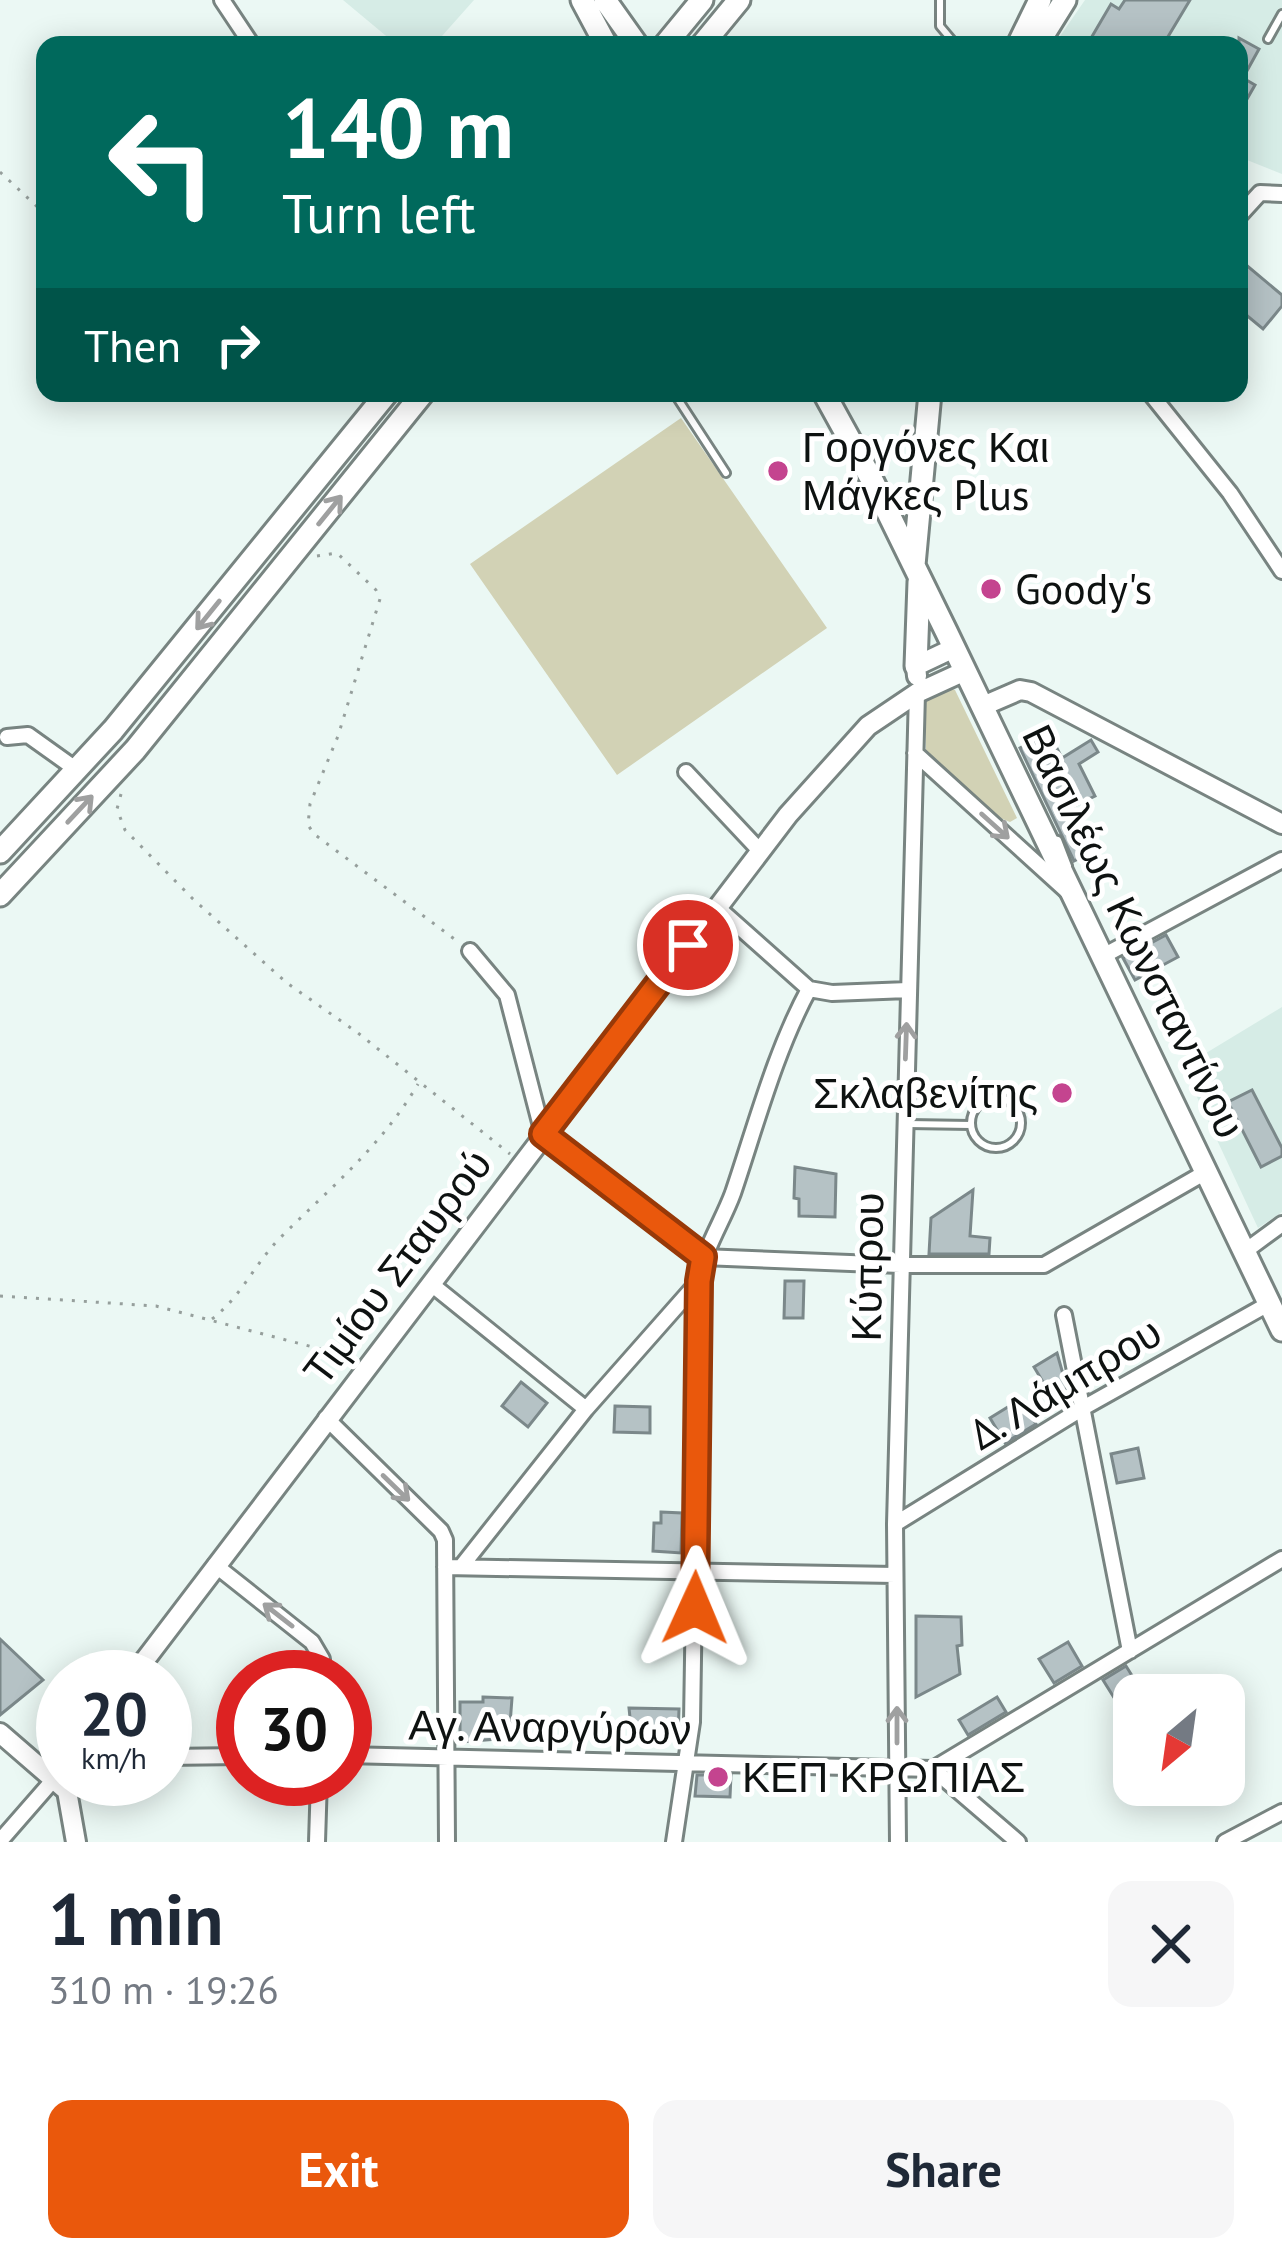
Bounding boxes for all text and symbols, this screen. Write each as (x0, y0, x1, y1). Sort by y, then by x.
text: 140 m (282, 72, 514, 181)
icon: left (84, 84, 240, 240)
text: Turn left (282, 178, 476, 248)
icon: right (205, 312, 271, 378)
text: Then (84, 316, 181, 374)
place label: Γοργόνες Και Μάγκες Plus (802, 419, 1049, 522)
marker: Γοργόνες Και Μάγκες Plus (765, 458, 791, 484)
one-way arrow (316, 494, 343, 526)
place label: Goody's (1015, 561, 1152, 616)
marker: Goody's (978, 576, 1004, 602)
one-way arrow (195, 599, 222, 630)
street label: Βασιλέως Κωνσταντίνου (1010, 715, 1259, 1147)
one-way arrow (65, 795, 94, 825)
one-way arrow (980, 812, 1010, 839)
pin (637, 894, 739, 996)
icon: arrive (655, 912, 721, 978)
one-way arrow (895, 1022, 918, 1061)
place label: Σκλαβενίτης (813, 1065, 1038, 1120)
marker: Σκλαβενίτης (1049, 1080, 1075, 1106)
street label: Τιμίου Σταυρού (290, 1138, 503, 1395)
street label: Κύπρου (838, 1192, 895, 1342)
street label: Δ. Λάμπρου (959, 1304, 1171, 1461)
one-way arrow (381, 1473, 410, 1501)
position arrow (632, 1545, 758, 1671)
one-way arrow (263, 1602, 295, 1629)
speed limit sign: 30 (216, 1650, 372, 1806)
text: 20 (80, 1674, 148, 1752)
north arrow (1113, 1674, 1245, 1806)
map controls (1113, 1674, 1245, 1806)
street label: Αγ. Αναργύρων (408, 1697, 692, 1756)
one-way arrow (885, 1706, 908, 1745)
text: km/h (81, 1738, 147, 1777)
place label: ΚΕΠ ΚΡΩΠΙΑΣ (742, 1749, 1025, 1804)
marker: ΚΕΠ ΚΡΩΠΙΑΣ (705, 1764, 731, 1790)
text: 1 min (48, 1872, 224, 1965)
button: close (1108, 1881, 1234, 2007)
text: 310 m · 19:26 (48, 1964, 279, 2015)
button: Exit (48, 2100, 629, 2238)
button: Share (653, 2100, 1234, 2238)

